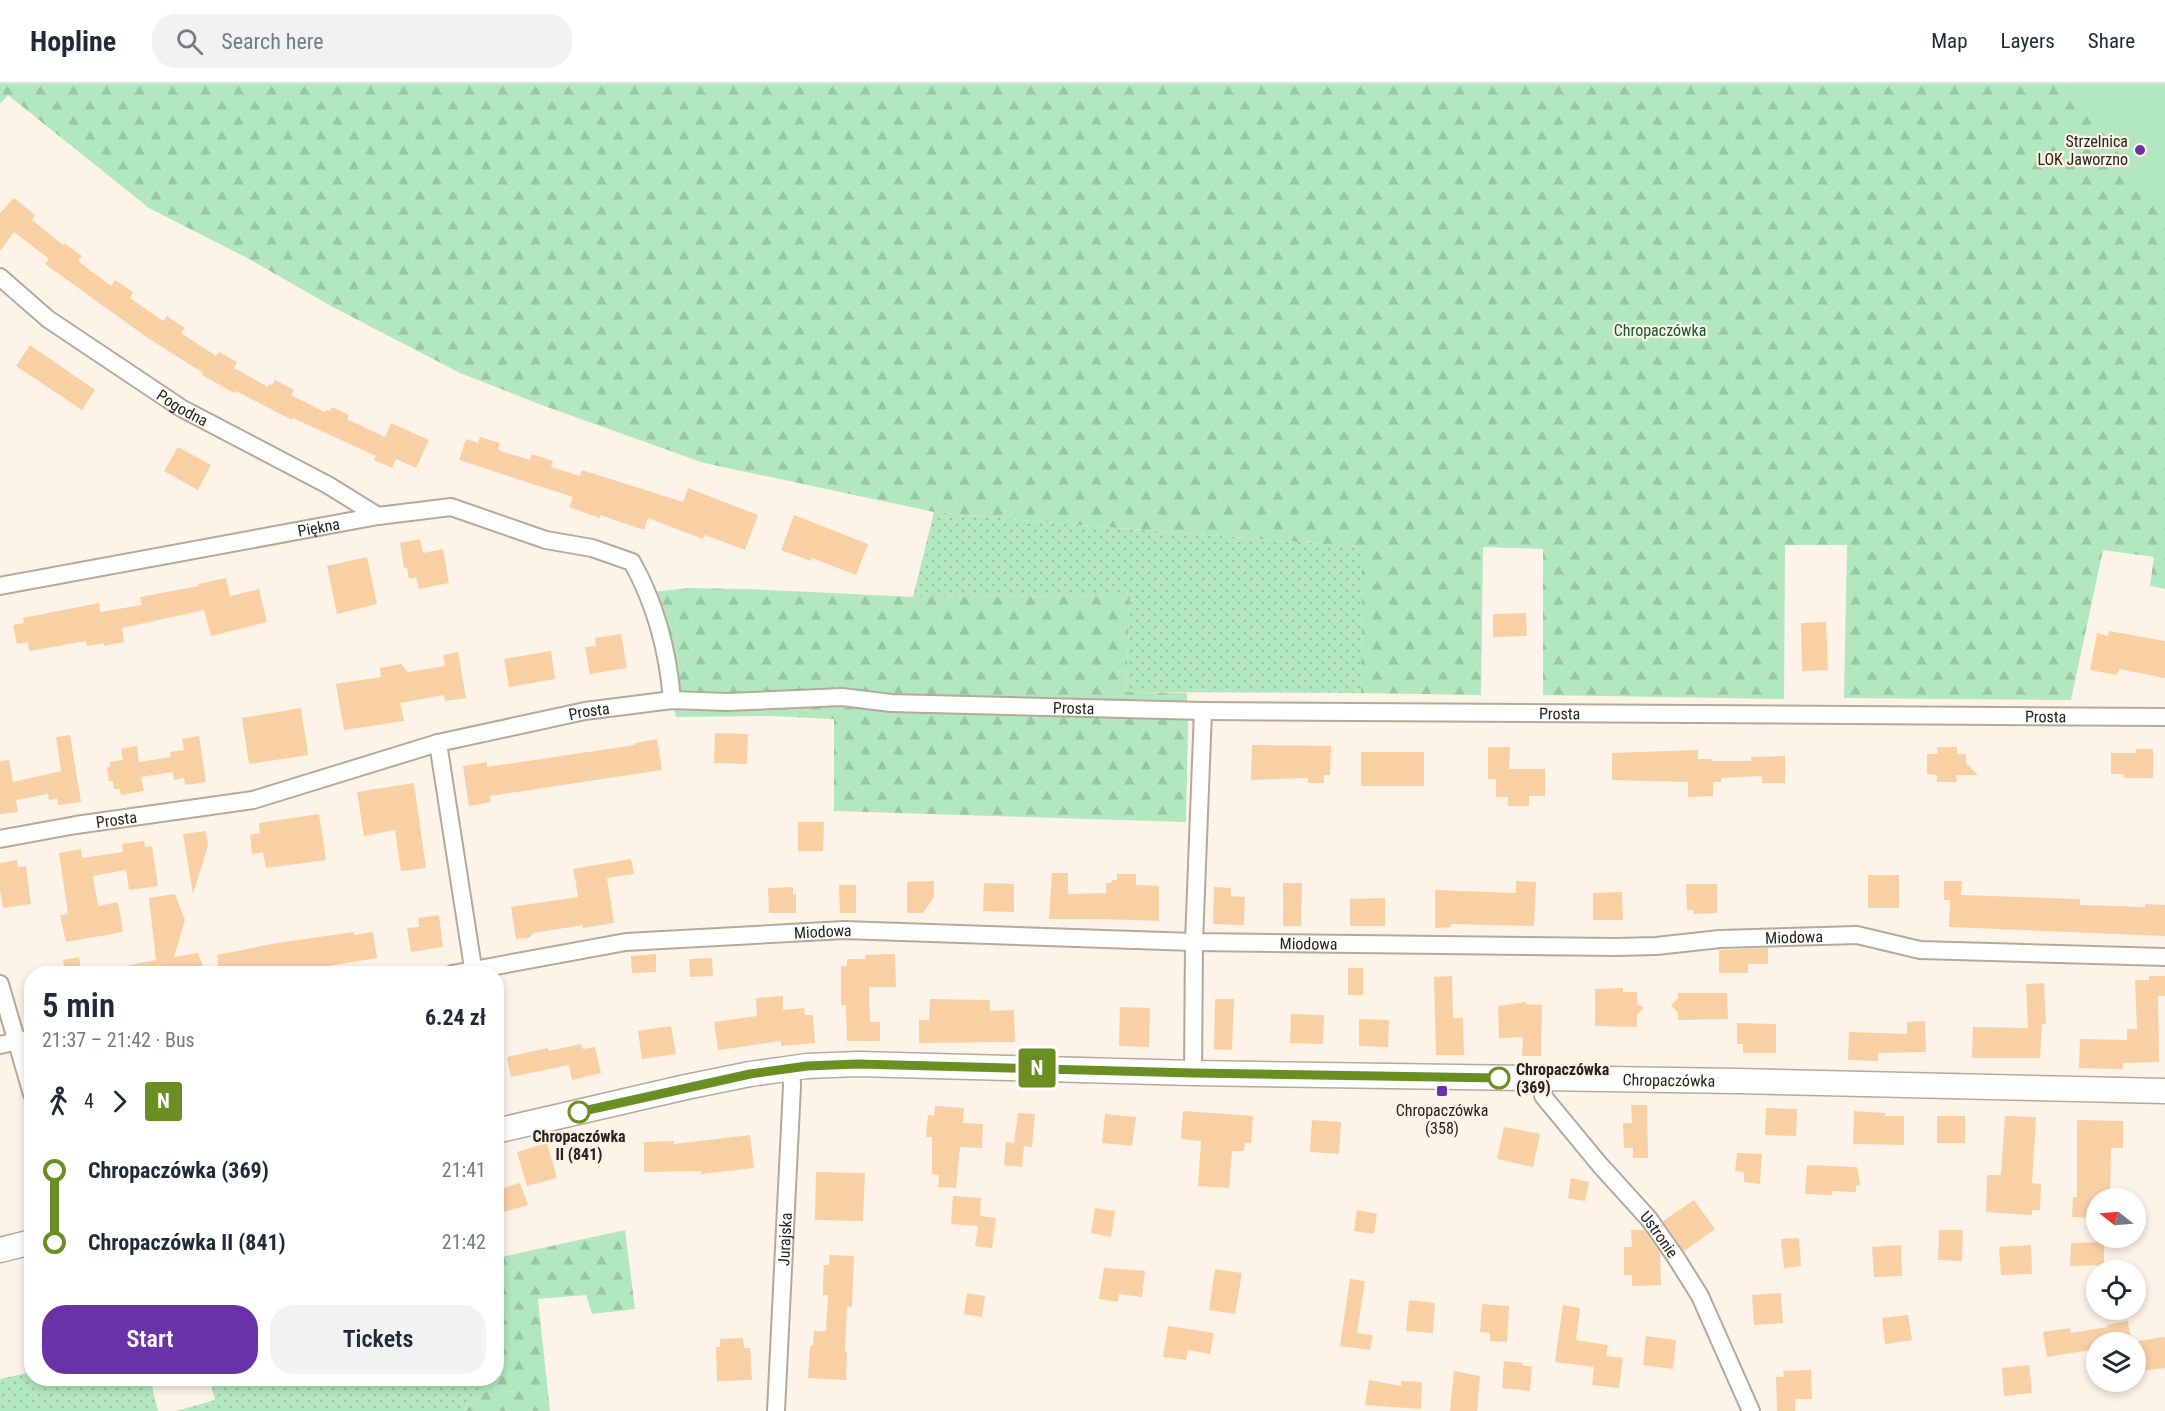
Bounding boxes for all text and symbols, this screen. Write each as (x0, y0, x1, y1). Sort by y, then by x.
search box (152, 14, 572, 68)
text: Hopline (30, 25, 116, 58)
icon: search (173, 25, 206, 58)
text: Search here (221, 29, 324, 54)
text: Map (1931, 29, 1968, 53)
text: Layers (2001, 29, 2055, 53)
text: Share (2088, 29, 2135, 53)
place label: Strzelnica LOK Jaworzno (2037, 132, 2128, 169)
marker: Strzelnica LOK Jaworzno (2133, 143, 2147, 157)
park label: Chropaczówka (1614, 321, 1706, 340)
street label: Pogodna (153, 385, 211, 430)
street label: Piękna (296, 514, 341, 540)
street label: Prosta (567, 698, 611, 724)
street label: Prosta (1053, 698, 1095, 718)
street label: Prosta (1539, 704, 1580, 723)
street label: Prosta (2025, 707, 2066, 726)
street label: Prosta (95, 807, 138, 832)
street label: Miodowa (793, 921, 852, 942)
street label: Miodowa (1765, 926, 1823, 947)
street label: Miodowa (1280, 934, 1338, 953)
text: 5 min (42, 986, 115, 1025)
text: 6.24 zł (425, 1005, 486, 1030)
text: 21:37 – 21:42 · Bus (42, 1028, 195, 1052)
line badge: N (1018, 1048, 1056, 1088)
text: N (1031, 1056, 1043, 1080)
place label: Chropaczówka (369) (1516, 1060, 1610, 1097)
marker: Chropaczówka (369) (1488, 1067, 1510, 1089)
street label: Chropaczówka (1622, 1070, 1715, 1090)
marker: Chropaczówka (358) (1435, 1084, 1449, 1098)
icon: walk (42, 1085, 75, 1118)
icon: forward (103, 1085, 136, 1118)
text: 4 (84, 1089, 94, 1113)
text: N (157, 1089, 170, 1113)
marker: Chropaczówka II (841) (568, 1101, 590, 1123)
place label: Chropaczówka (358) (1396, 1101, 1488, 1138)
place label: Chropaczówka II (841) (532, 1127, 626, 1164)
text: Chropaczówka (369) (88, 1158, 269, 1183)
text: 21:41 (442, 1158, 486, 1182)
north arrow (2086, 1188, 2146, 1248)
map controls (2086, 1188, 2146, 1392)
street label: Ustronie (1637, 1207, 1683, 1261)
street label: Jurajska (774, 1212, 795, 1266)
text: Chropaczówka II (841) (88, 1230, 286, 1255)
text: 21:42 (442, 1230, 486, 1254)
button: locate (2086, 1260, 2146, 1320)
button: Start (42, 1305, 258, 1374)
button: Tickets (270, 1305, 486, 1374)
button: layers (2086, 1332, 2146, 1392)

